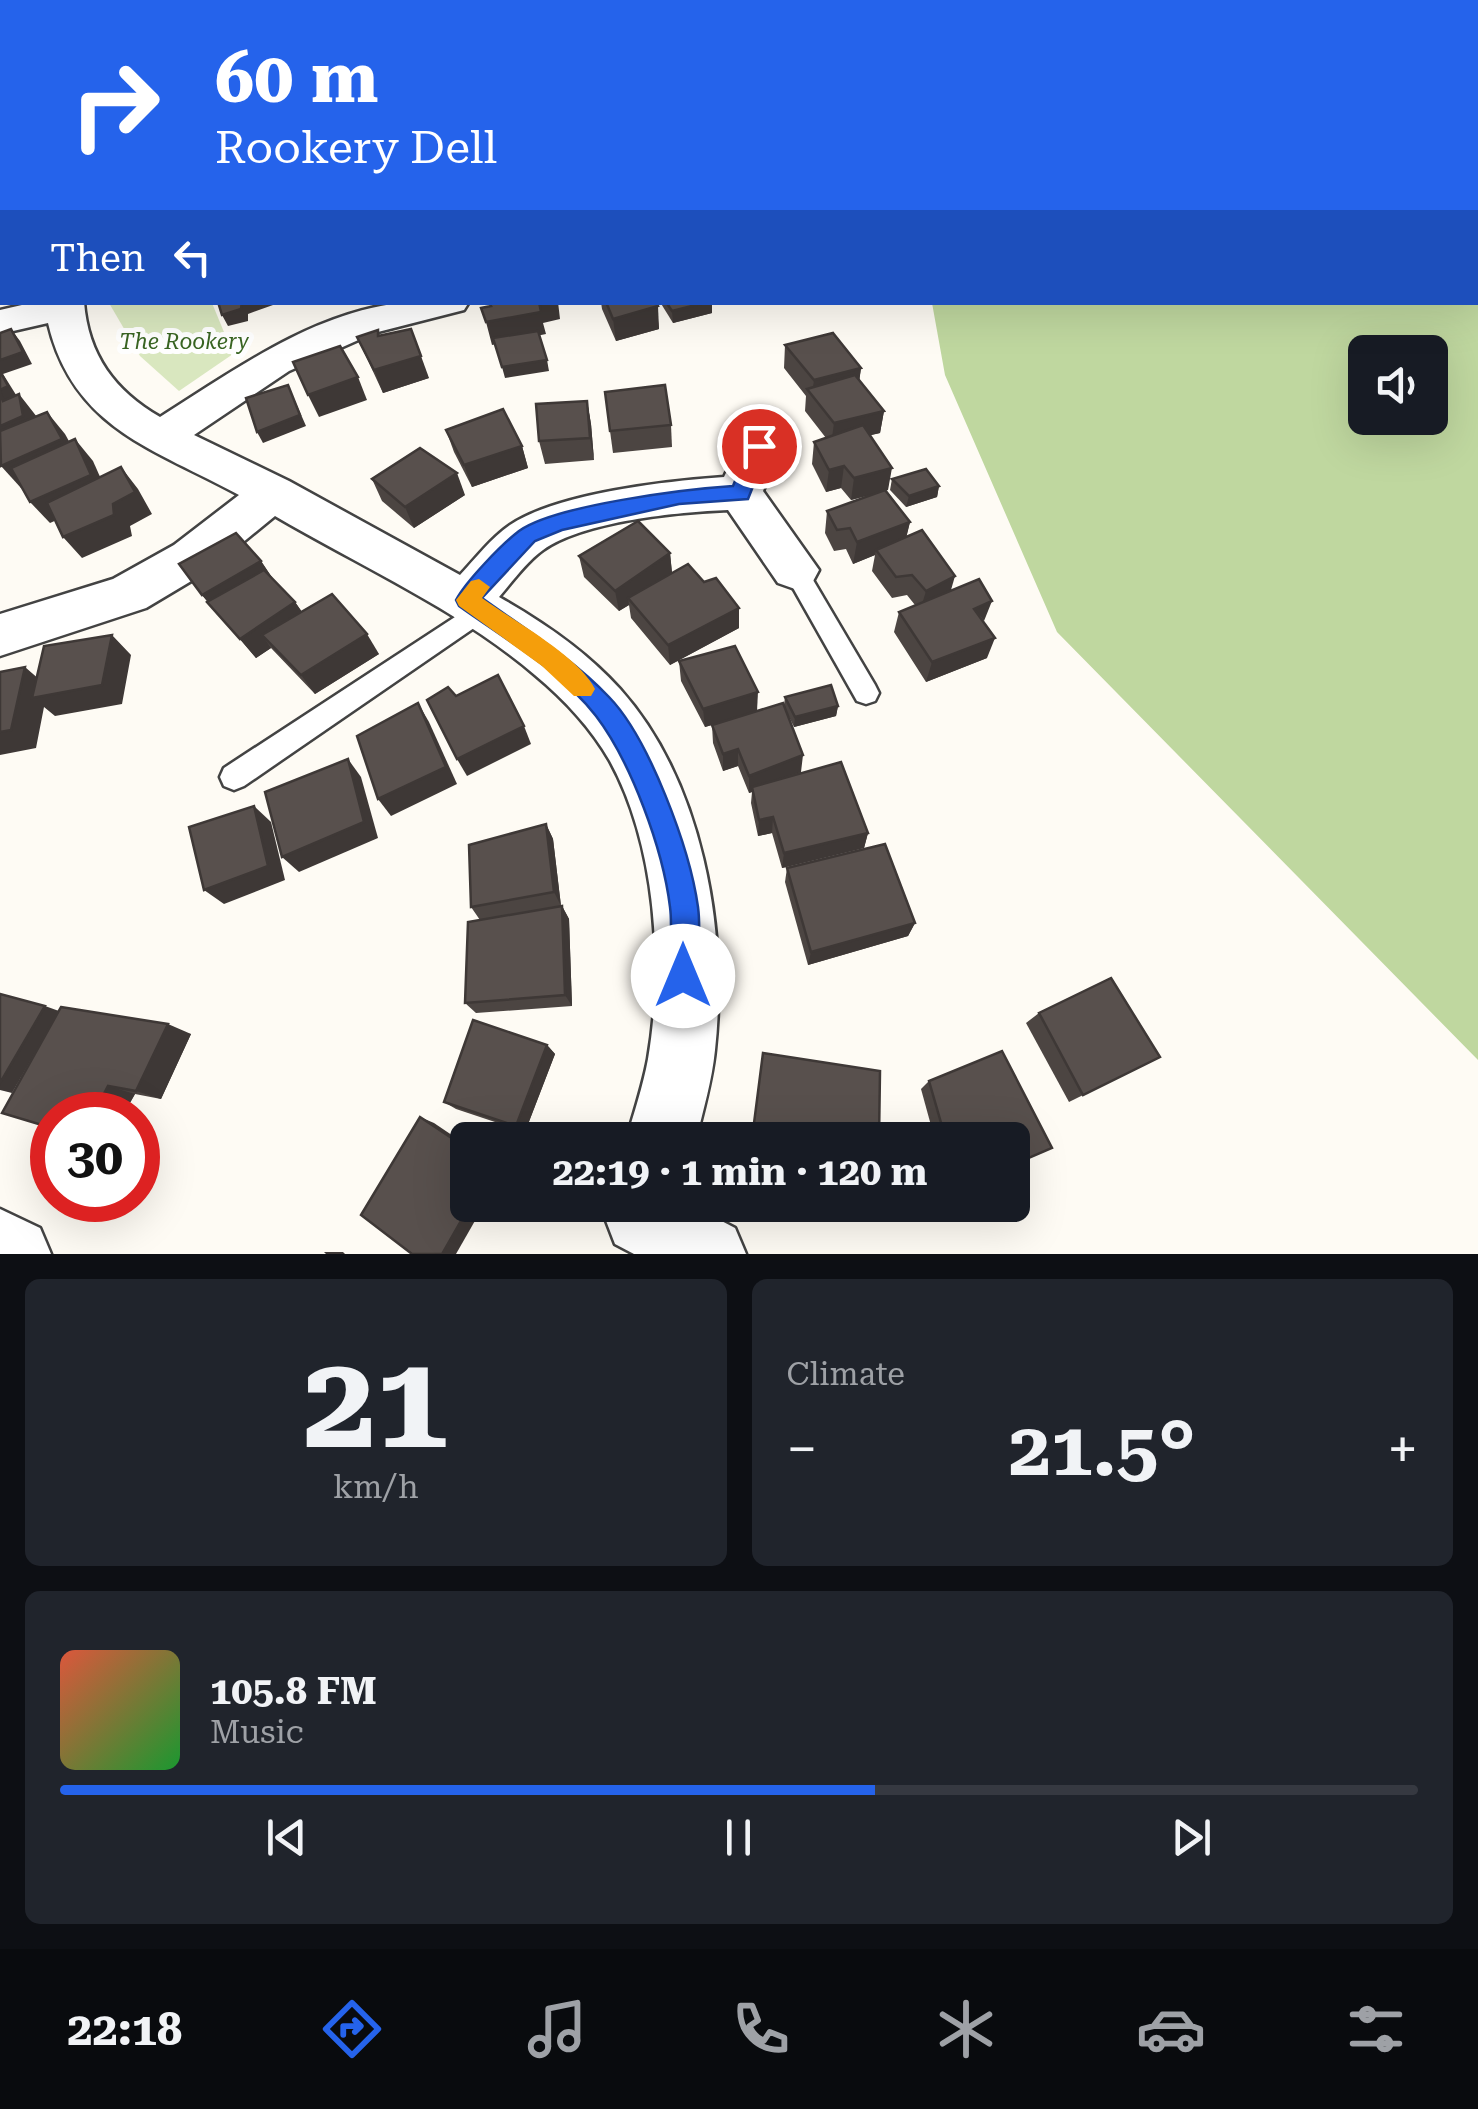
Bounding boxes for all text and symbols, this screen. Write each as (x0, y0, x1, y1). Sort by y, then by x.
text: 60 m (215, 37, 379, 119)
icon: right (50, 40, 180, 170)
text: Rookery Dell (215, 121, 497, 174)
icon: left (165, 230, 220, 285)
text: Then (50, 236, 145, 280)
park label: The Rookery (119, 329, 250, 354)
map controls (1348, 335, 1448, 435)
button: sound (1348, 335, 1448, 435)
pin (717, 404, 802, 489)
icon: arrive (732, 419, 787, 474)
position arrow (631, 924, 735, 1028)
speed limit sign: 30 (30, 1092, 160, 1222)
text: 22:19 · 1 min · 120 m (553, 1150, 927, 1194)
text: 21 (303, 1326, 449, 1479)
text: Climate (787, 1355, 905, 1393)
text: 21.5° (1009, 1405, 1196, 1493)
text: − (787, 1417, 817, 1481)
text: + (1387, 1417, 1418, 1481)
text: km/h (333, 1468, 419, 1506)
text: 105.8 FM (210, 1669, 377, 1713)
text: Music (210, 1713, 304, 1751)
icon: previous (259, 1810, 314, 1865)
icon: pause (711, 1810, 766, 1865)
icon: next (1164, 1810, 1219, 1865)
icon: directions (317, 1994, 387, 2064)
icon: music (522, 1994, 592, 2064)
icon: phone (726, 1994, 796, 2064)
icon: climate (931, 1994, 1001, 2064)
icon: car (1136, 1994, 1206, 2064)
icon: filters (1341, 1994, 1411, 2064)
text: 22:18 (67, 2003, 182, 2056)

